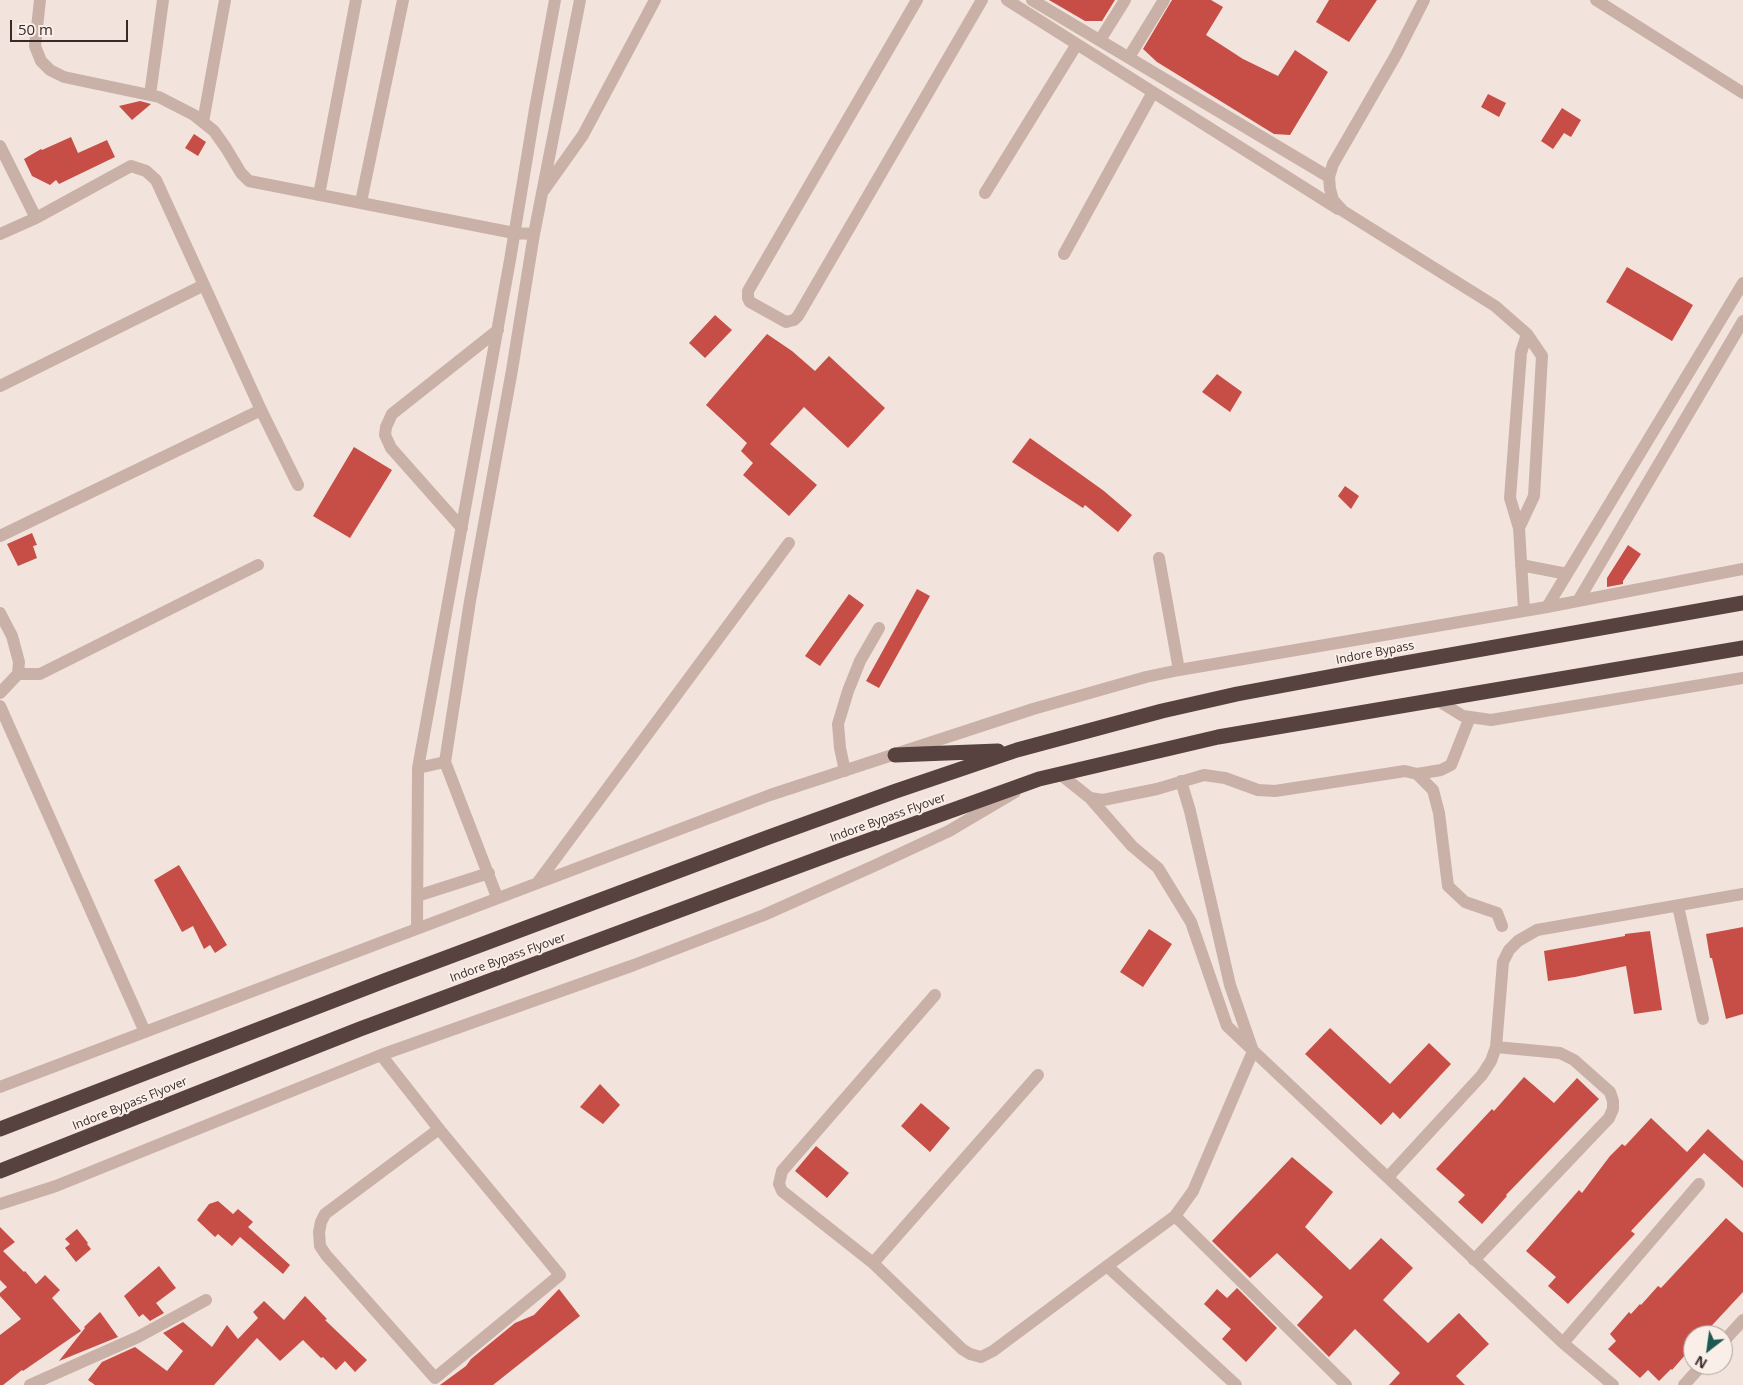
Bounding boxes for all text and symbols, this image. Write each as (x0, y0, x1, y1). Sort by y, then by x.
scale bar (12, 10, 130, 42)
text: 50 m (18, 19, 53, 39)
street label: Indore Bypass (1335, 638, 1415, 668)
street label: Indore Bypass Flyover (828, 790, 948, 846)
street label: Indore Bypass Flyover (448, 930, 568, 986)
street label: Indore Bypass Flyover (71, 1074, 189, 1134)
north arrow (1683, 1325, 1733, 1375)
text: N (1691, 1351, 1710, 1374)

